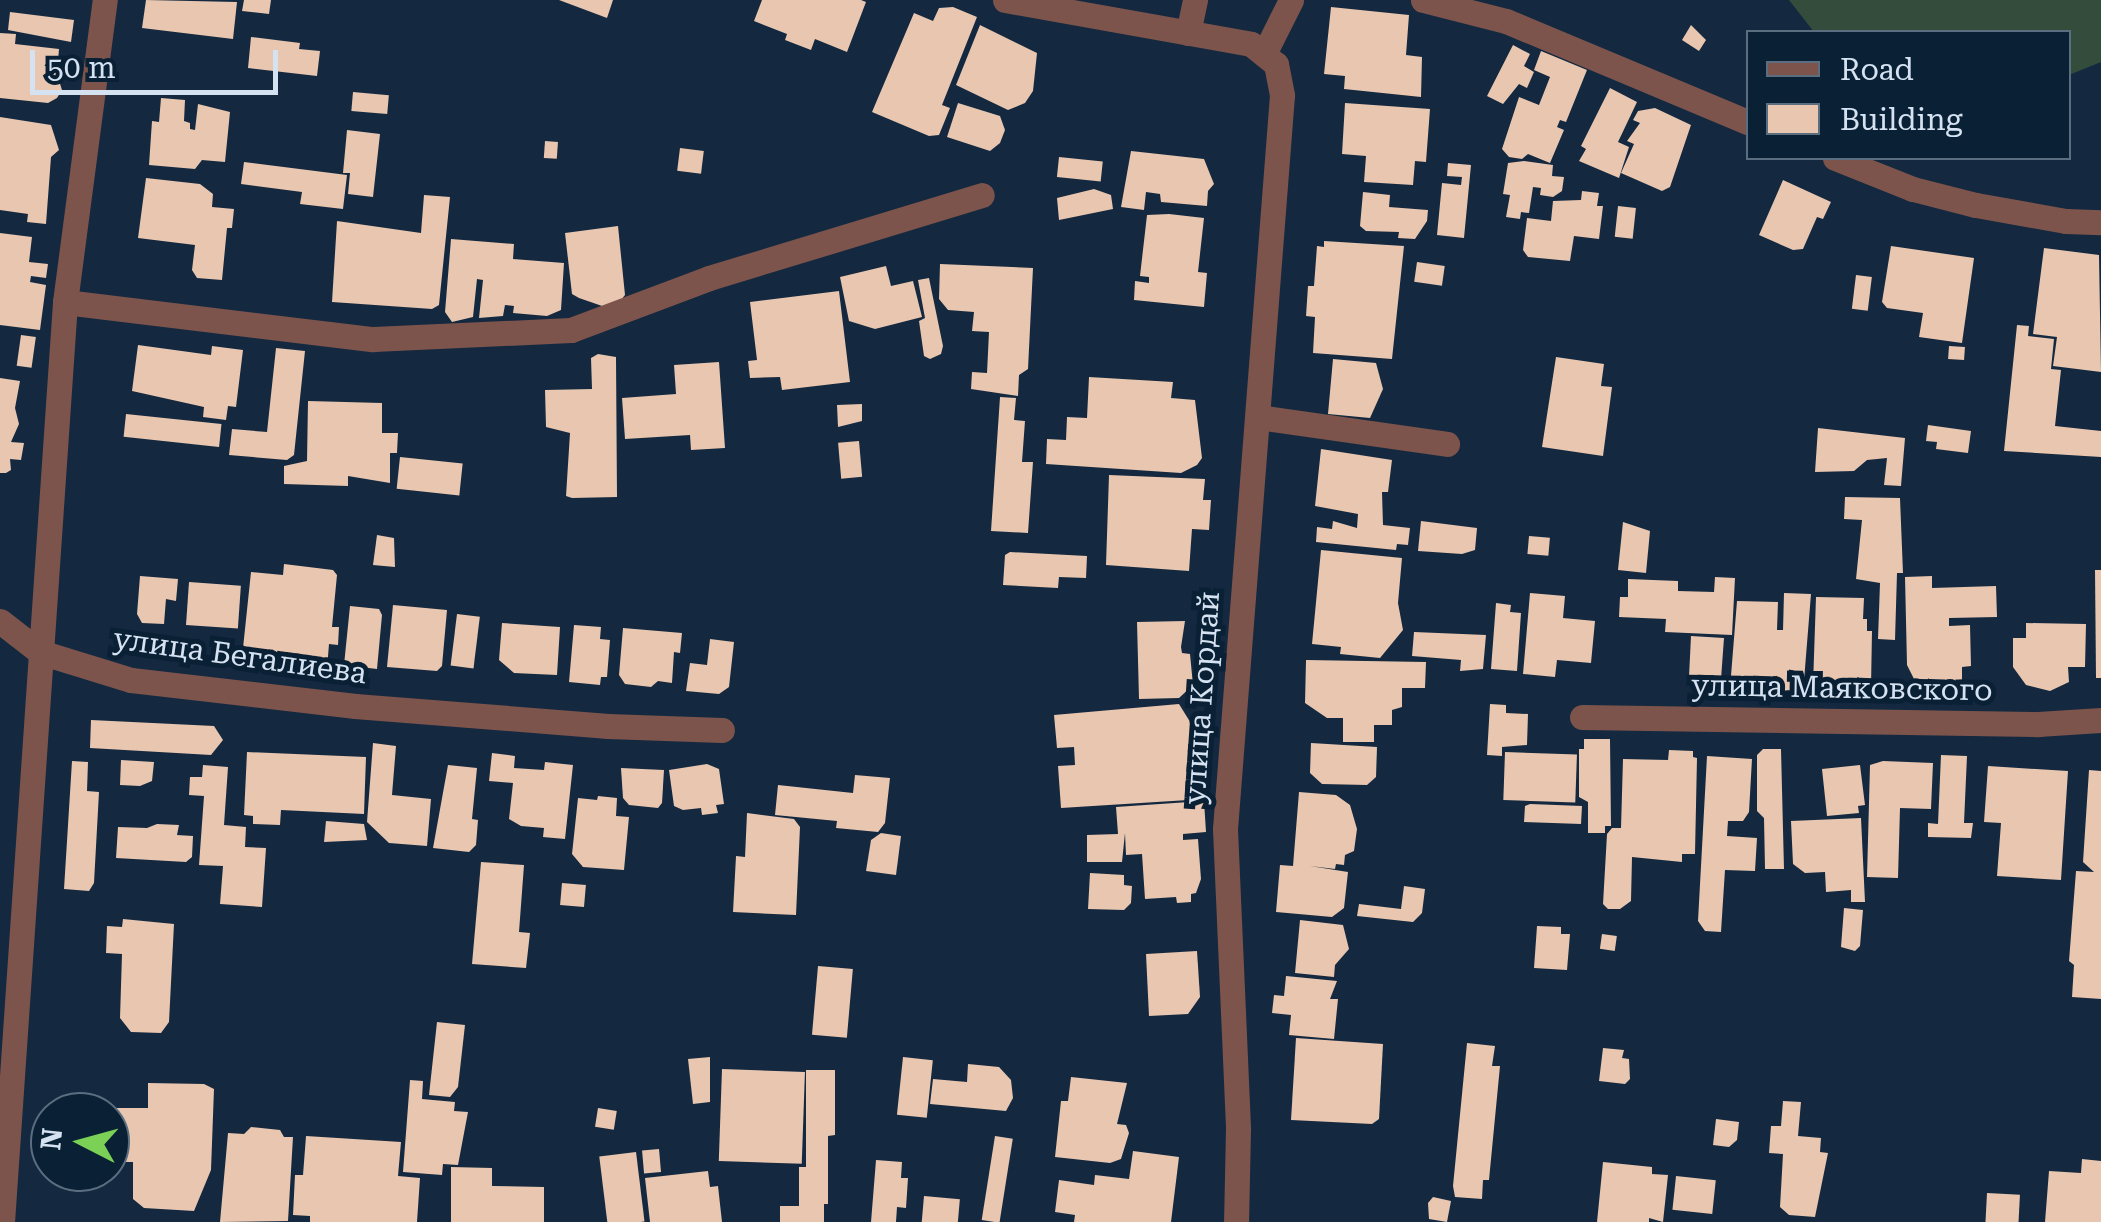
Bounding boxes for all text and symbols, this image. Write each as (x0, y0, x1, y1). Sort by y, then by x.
scale bar (35, 30, 282, 92)
legend (1746, 30, 2071, 160)
text: 50 m (47, 50, 116, 85)
text: Road (1840, 52, 1914, 87)
text: Building (1840, 102, 1963, 137)
street label: улица Кордай (1177, 590, 1227, 806)
street label: улица Бегалиева (111, 620, 369, 692)
street label: улица Маяковского (1691, 667, 1993, 709)
north arrow (30, 1092, 130, 1192)
text: N (34, 1127, 69, 1151)

